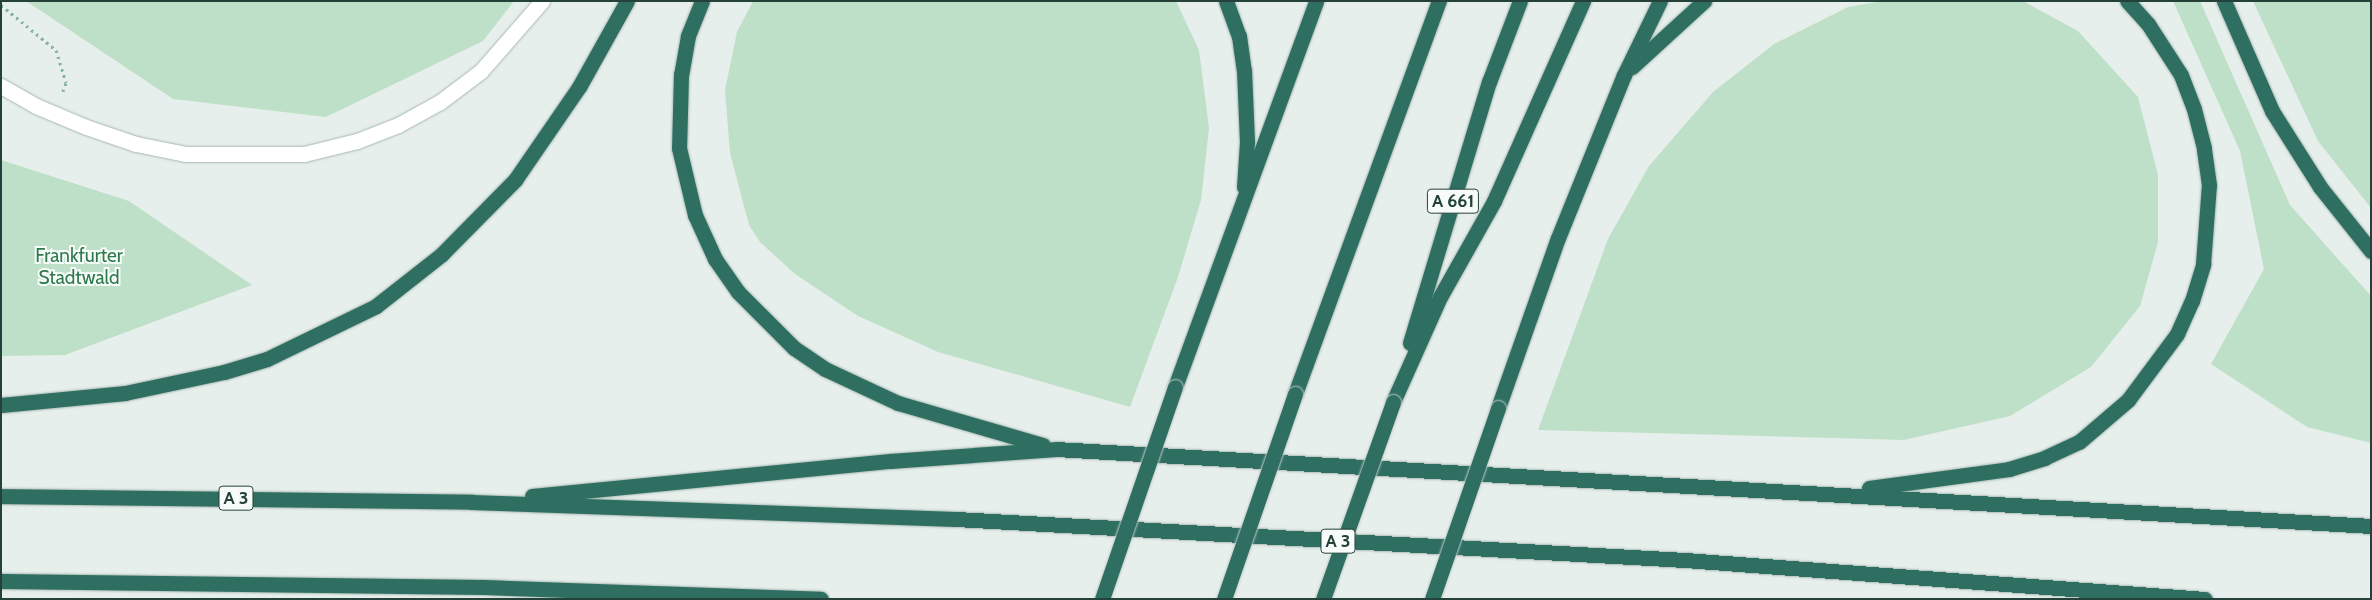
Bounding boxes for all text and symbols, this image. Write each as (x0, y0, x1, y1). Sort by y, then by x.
road number: A 661 (1427, 186, 1479, 217)
park label: Frankfurter Stadtwald (35, 245, 123, 289)
road number: A 3 (217, 482, 255, 514)
road number: A 3 (1319, 526, 1357, 556)

